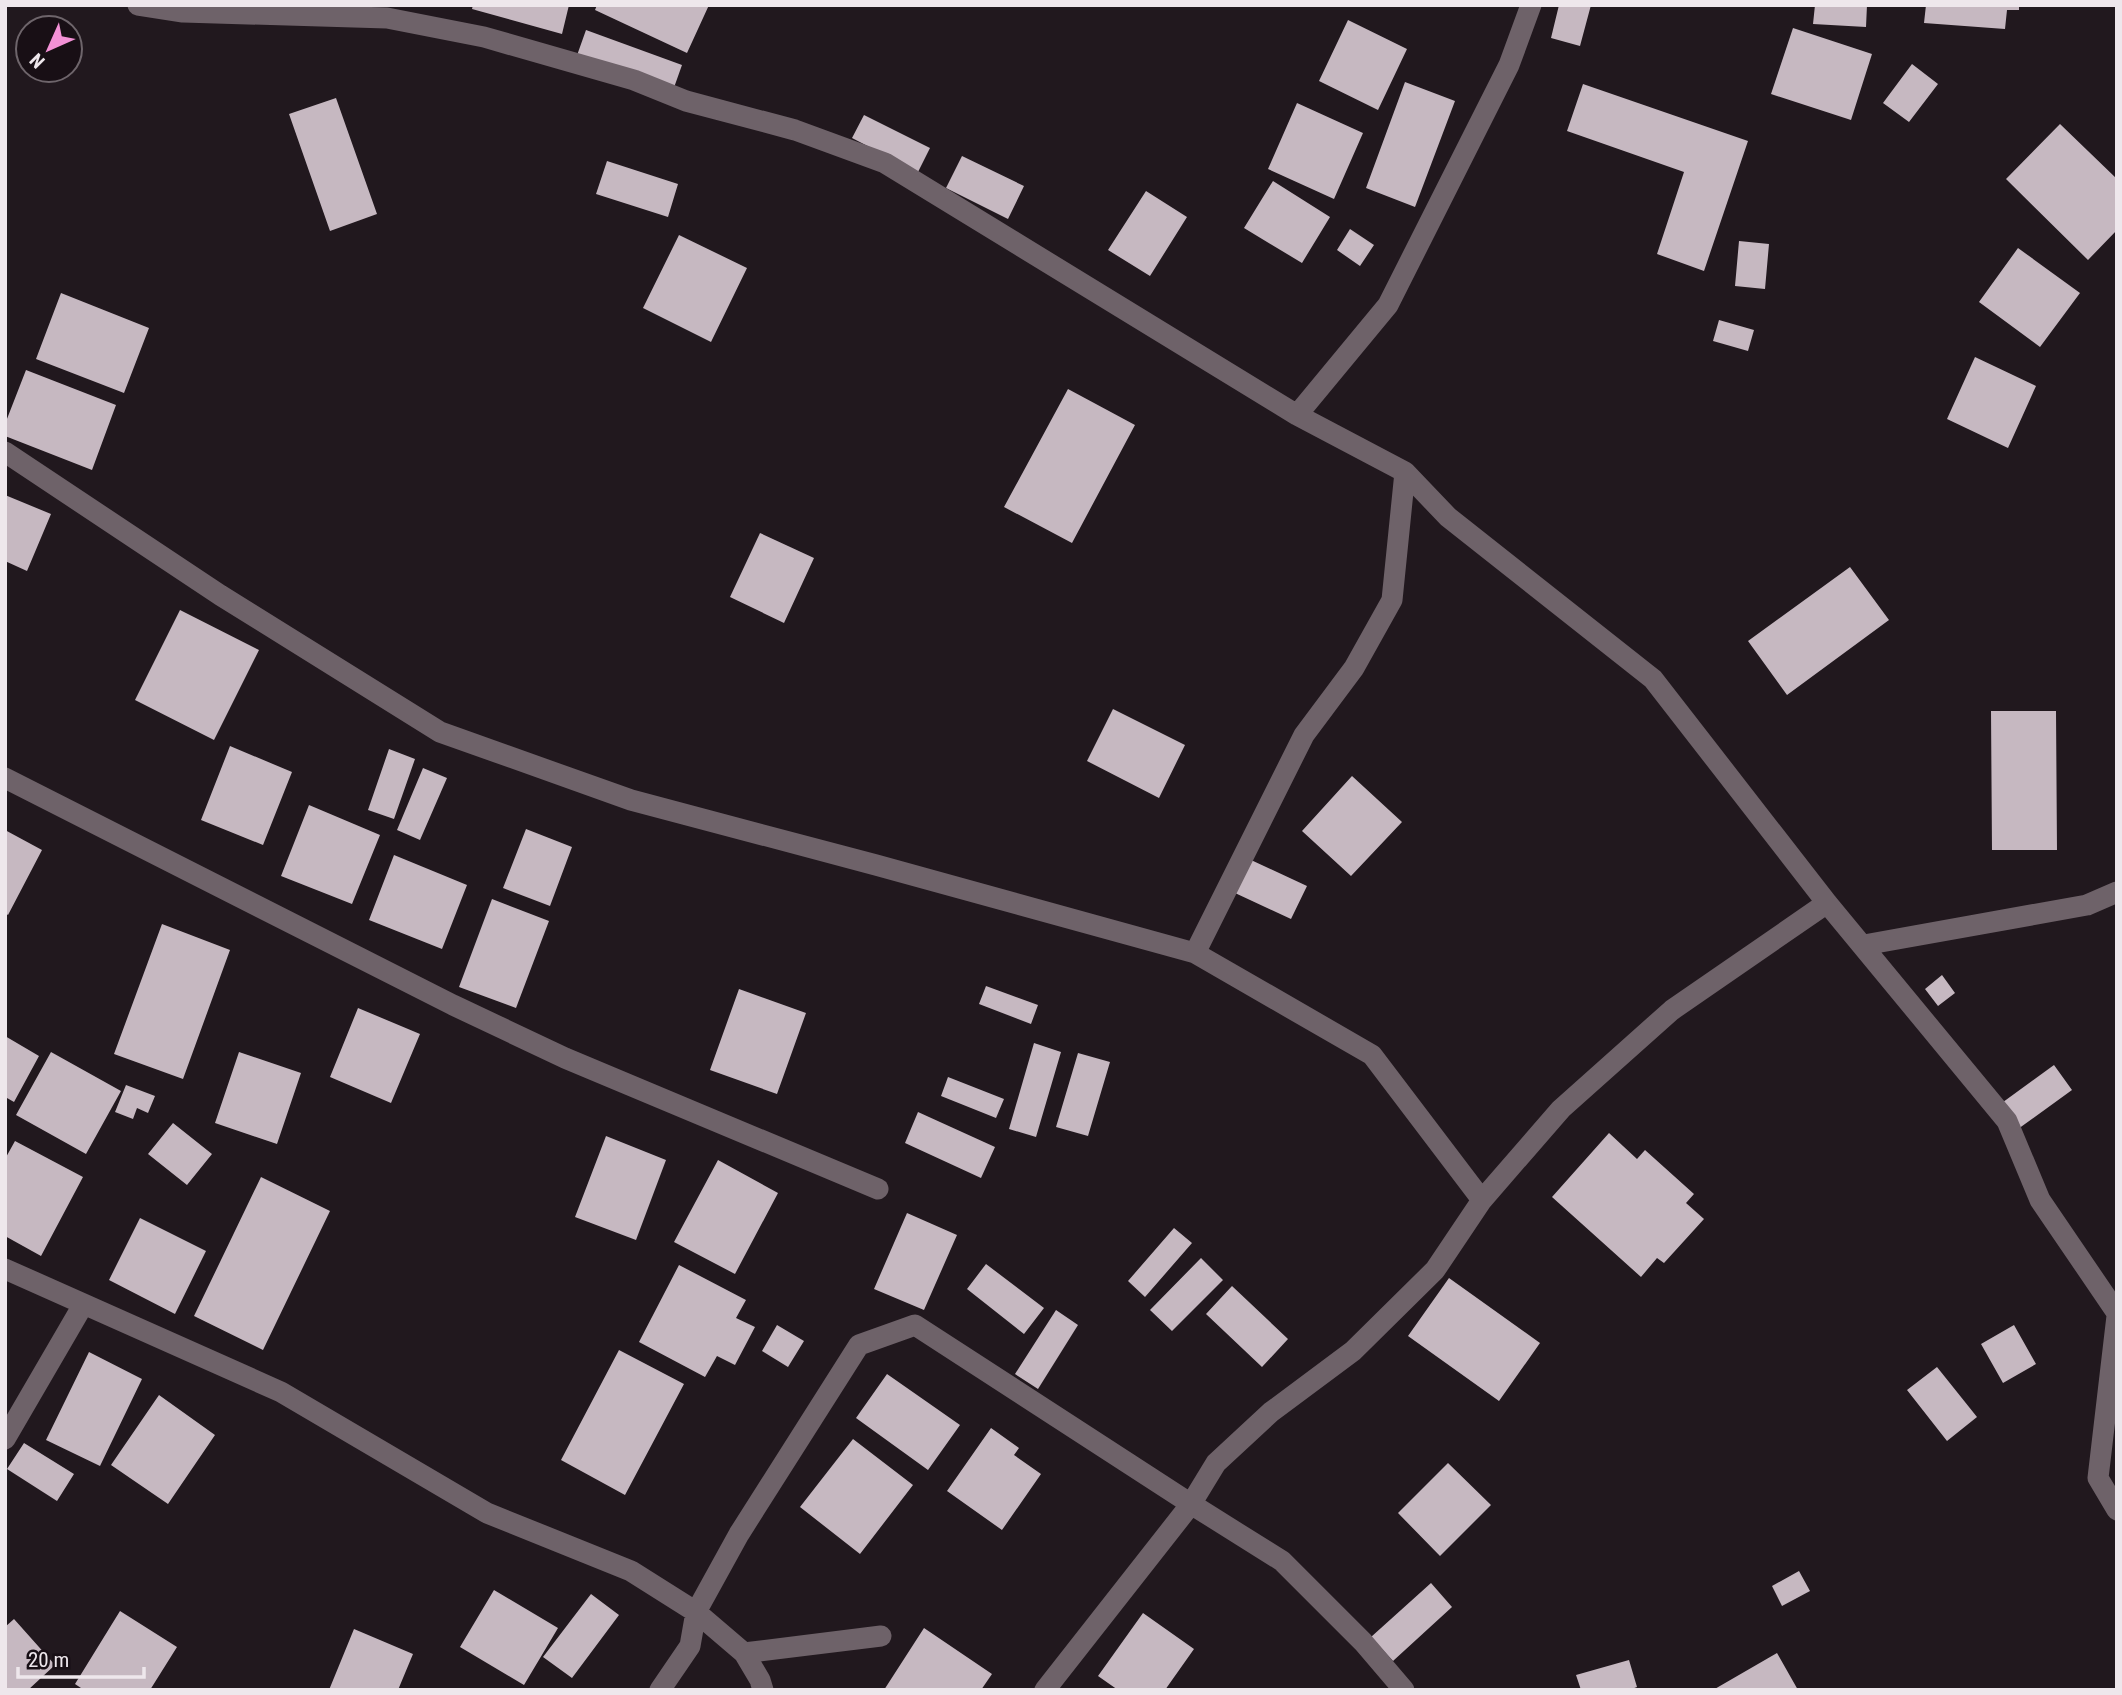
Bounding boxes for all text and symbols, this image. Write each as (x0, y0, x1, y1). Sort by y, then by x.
north arrow (14, 14, 84, 84)
text: N (25, 48, 50, 73)
scale bar (18, 1636, 144, 1680)
text: 20 m (28, 1648, 69, 1672)

